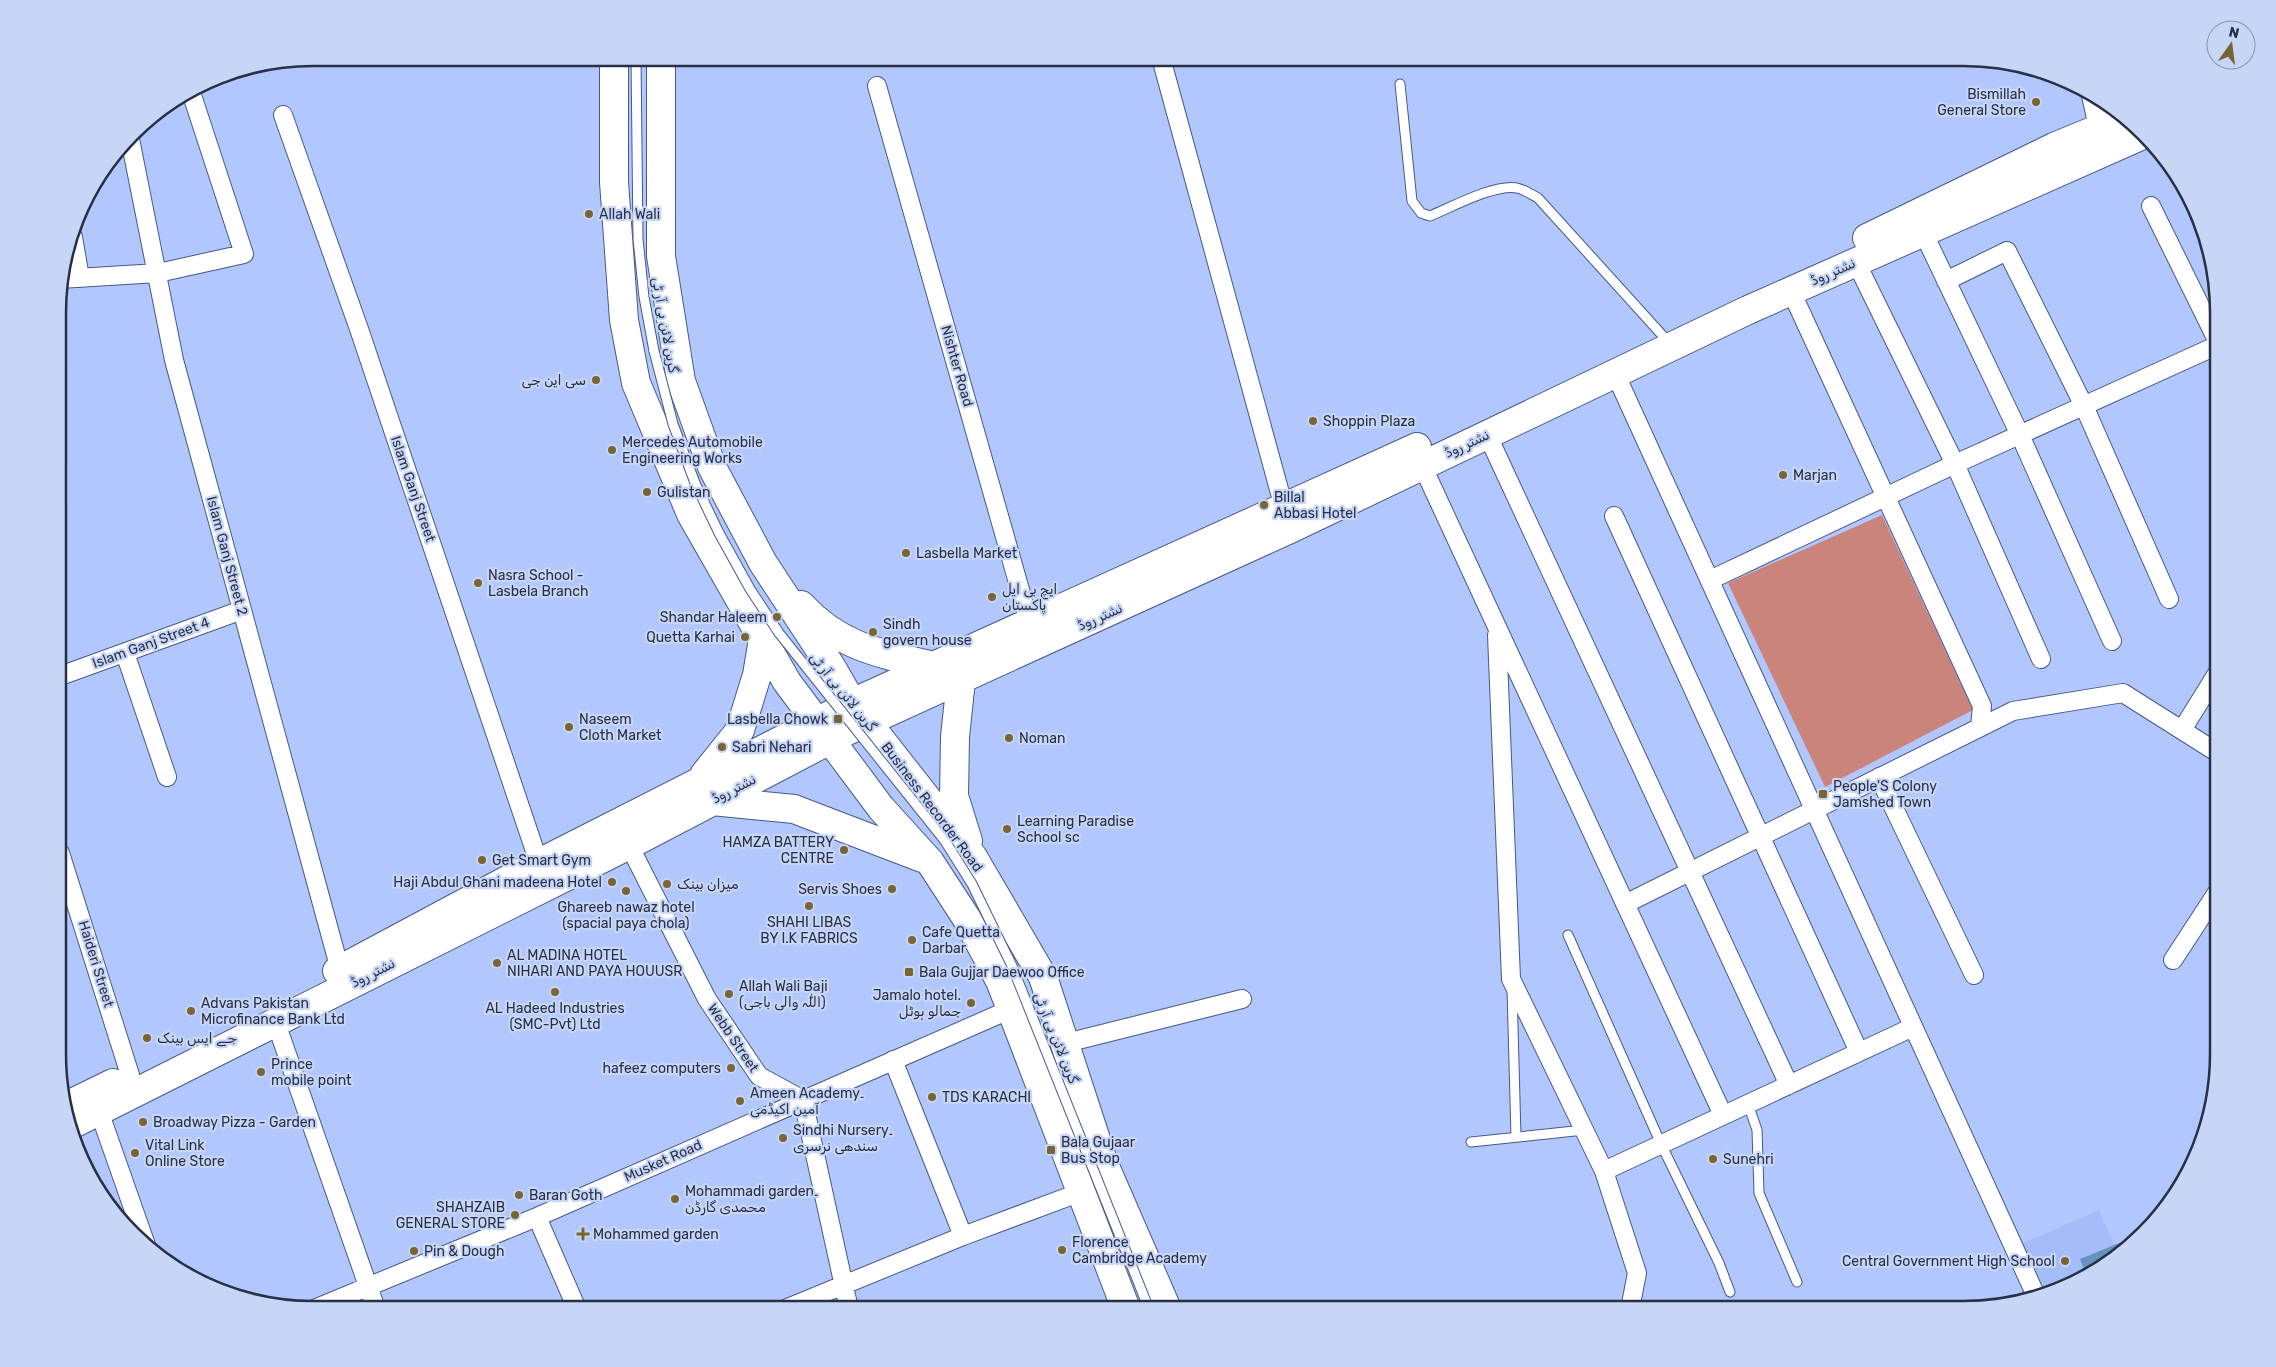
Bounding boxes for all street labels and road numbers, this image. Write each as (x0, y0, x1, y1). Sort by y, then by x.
street label: نشتر روڈ (1808, 255, 1858, 289)
street label: گرین لائن بی آر ٹی (648, 276, 682, 375)
street label: Nishter Road (937, 323, 977, 409)
street label: نشتر روڈ (1442, 426, 1492, 462)
street label: Islam Ganj Street (387, 434, 439, 545)
street label: Islam Ganj Street 2 (203, 494, 251, 618)
street label: نشتر روڈ (1075, 600, 1125, 634)
street label: Islam Ganj Street 4 (90, 614, 212, 672)
street label: گرین لائن بی آر ٹی (806, 649, 881, 736)
street label: Business Recorder Road (878, 739, 986, 875)
street label: نشتر روڈ (709, 771, 759, 807)
street label: Haideri Street (75, 919, 117, 1010)
street label: نشتر روڈ (348, 955, 398, 991)
street label: گرین لائن بی آر ٹی (1030, 990, 1082, 1087)
street label: Webb Street (704, 1000, 763, 1076)
street label: Musket Road (621, 1136, 705, 1186)

